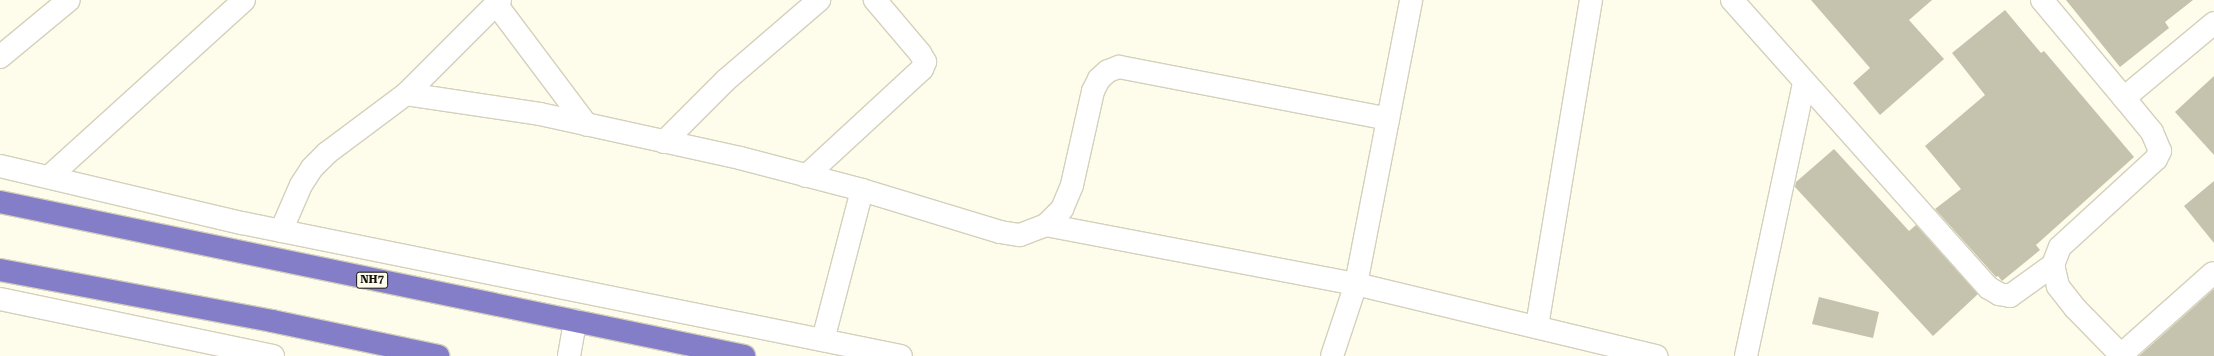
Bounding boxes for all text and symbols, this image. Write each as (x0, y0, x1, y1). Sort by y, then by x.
road number: NH7 (356, 271, 388, 289)

